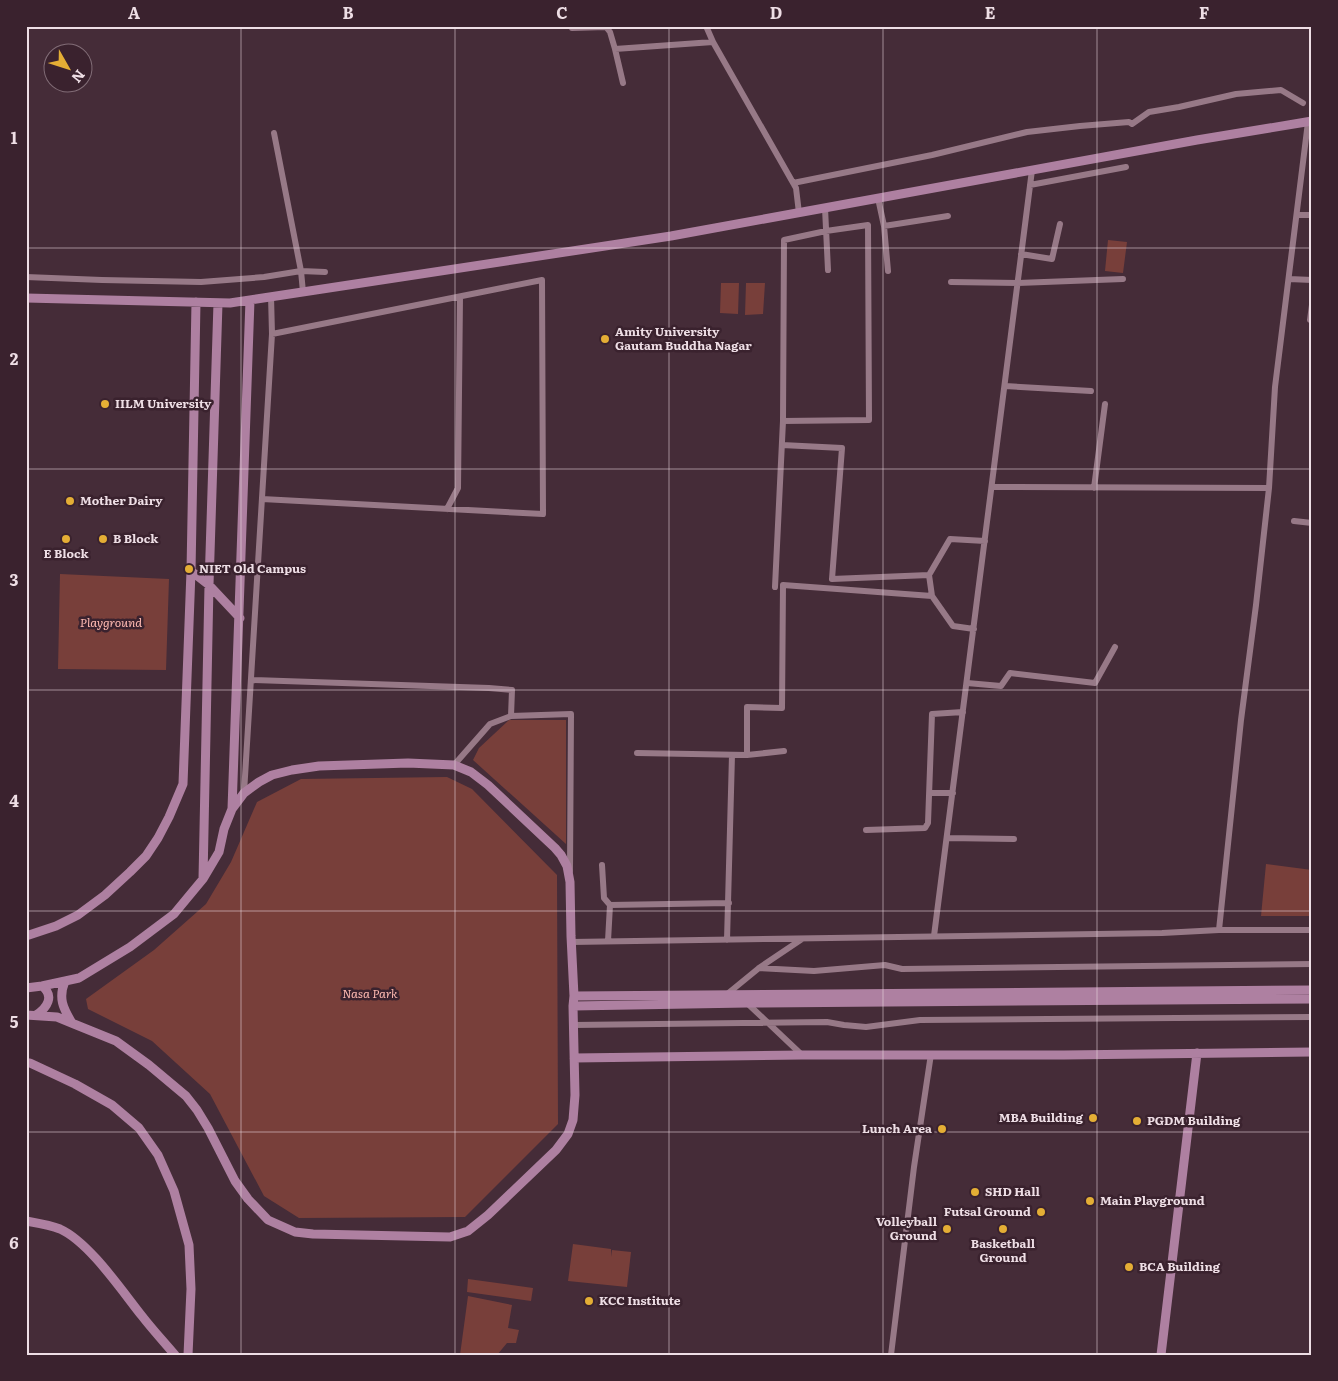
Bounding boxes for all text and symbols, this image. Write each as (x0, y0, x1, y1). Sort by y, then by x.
text: A (128, 0, 140, 24)
text: B (342, 0, 354, 24)
text: C (556, 0, 568, 24)
text: D (770, 0, 782, 24)
text: E (985, 0, 996, 24)
text: F (1199, 0, 1209, 24)
north arrow (42, 42, 92, 92)
text: N (67, 66, 90, 88)
text: 1 (11, 125, 18, 149)
place label: Amity University Gautam Buddha Nagar (615, 322, 752, 354)
marker: Amity University Gautam Buddha Nagar (599, 333, 611, 345)
text: 2 (10, 346, 19, 370)
place label: IILM University (115, 394, 212, 412)
marker: IILM University (99, 398, 111, 410)
place label: Mother Dairy (80, 491, 163, 509)
marker: Mother Dairy (64, 495, 76, 507)
place label: B Block (113, 529, 159, 547)
marker: E Block (60, 533, 72, 545)
marker: B Block (97, 533, 109, 545)
place label: E Block (44, 544, 89, 562)
place label: NIET Old Campus (199, 559, 306, 577)
marker: NIET Old Campus (183, 563, 195, 575)
text: 3 (10, 567, 19, 591)
park label: Playground (80, 613, 142, 631)
text: 4 (9, 788, 19, 812)
park label: Nasa Park (342, 984, 398, 1002)
text: 5 (10, 1009, 19, 1033)
place label: MBA Building (999, 1108, 1084, 1126)
place label: PGDM Building (1147, 1111, 1241, 1129)
marker: MBA Building (1087, 1112, 1099, 1124)
marker: PGDM Building (1131, 1115, 1143, 1127)
place label: Lunch Area (862, 1119, 932, 1137)
marker: Lunch Area (936, 1123, 948, 1135)
place label: SHD Hall (985, 1182, 1041, 1200)
marker: SHD Hall (969, 1186, 981, 1198)
place label: Main Playground (1100, 1191, 1205, 1209)
marker: Main Playground (1084, 1195, 1096, 1207)
place label: Futsal Ground (944, 1202, 1031, 1220)
marker: Futsal Ground (1035, 1206, 1047, 1218)
place label: Volleyball Ground (876, 1212, 938, 1244)
marker: Volleyball Ground (941, 1223, 953, 1235)
marker: Basketball Ground (997, 1223, 1009, 1235)
text: 6 (9, 1230, 19, 1254)
place label: Basketball Ground (971, 1234, 1036, 1266)
place label: BCA Building (1139, 1257, 1221, 1275)
marker: BCA Building (1123, 1261, 1135, 1273)
place label: KCC Institute (599, 1291, 681, 1309)
marker: KCC Institute (583, 1295, 595, 1307)

